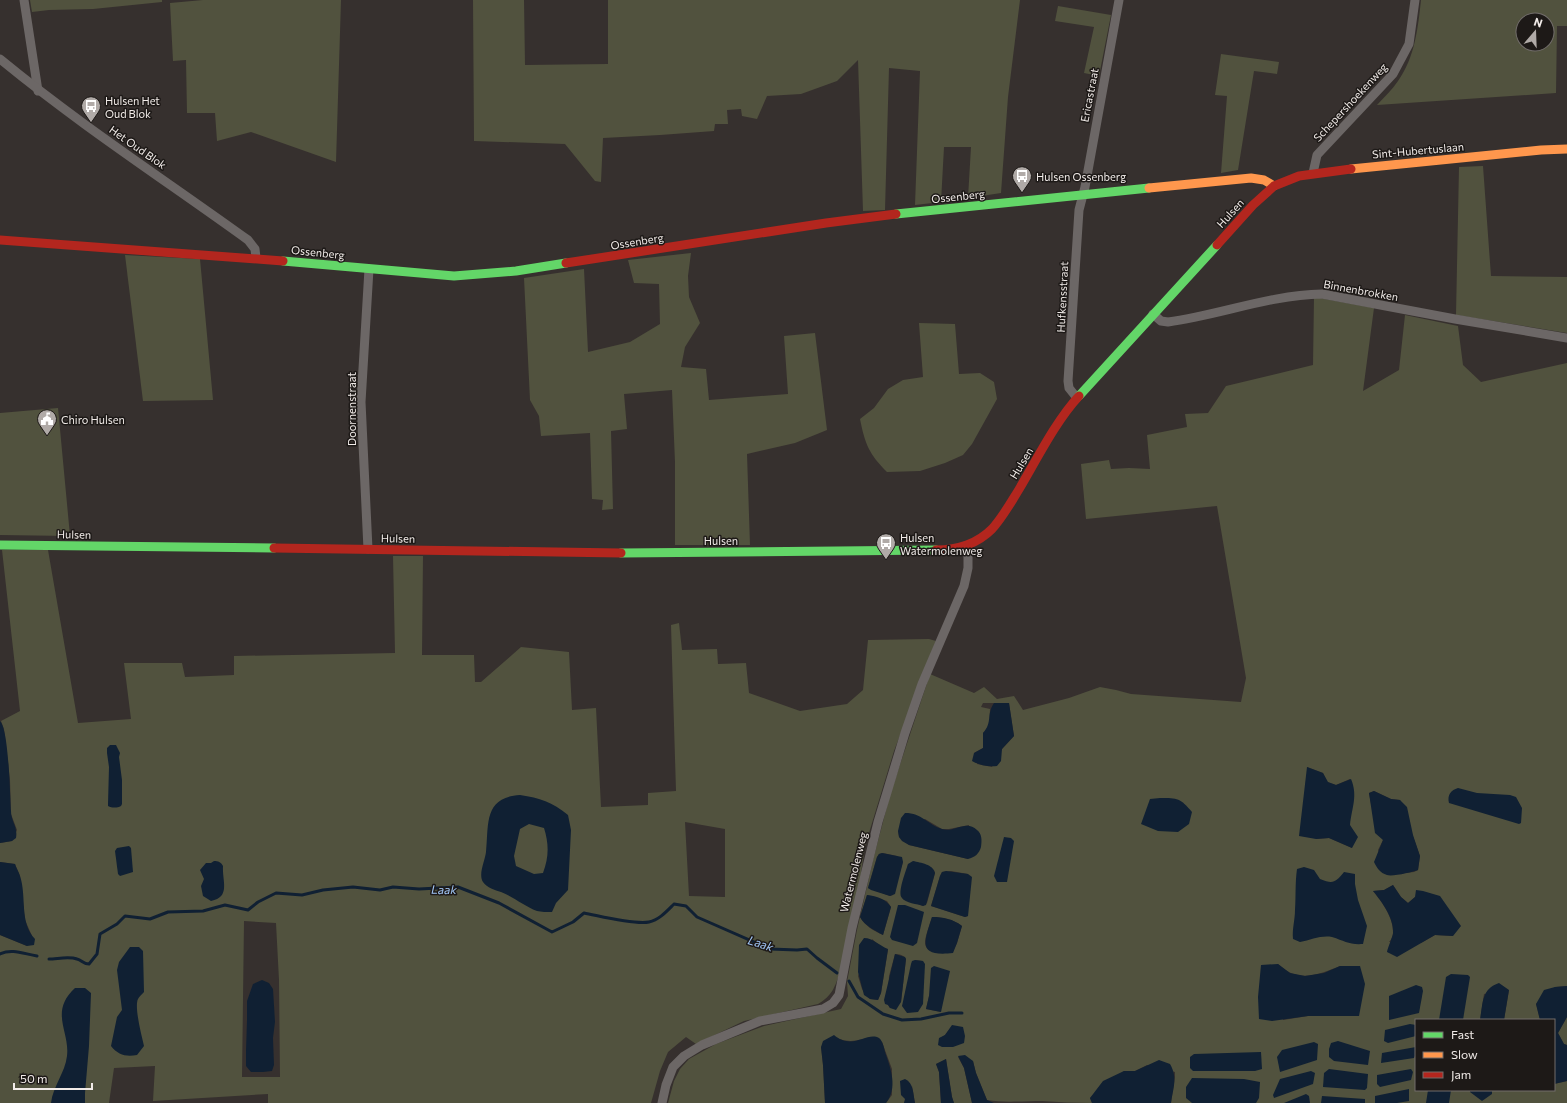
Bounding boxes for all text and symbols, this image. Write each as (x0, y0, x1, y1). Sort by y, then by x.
north arrow (1515, 12, 1555, 52)
text: N (1532, 15, 1544, 30)
street label: Schepershoekenweg (1310, 60, 1390, 144)
street label: Ericastraat (1077, 66, 1101, 123)
place label: Hulsen Het Oud Blok (105, 94, 160, 120)
bus stop icon: Hulsen Het Oud Blok (80, 95, 102, 123)
street label: Het Oud Blok (107, 123, 169, 171)
street label: Sint-Hubertuslaan (1372, 140, 1464, 160)
bus stop icon: Hulsen Ossenberg (1011, 165, 1033, 193)
place label: Hulsen Ossenberg (1036, 170, 1126, 183)
street label: Ossenberg (931, 187, 985, 205)
street label: Hulsen (1214, 196, 1246, 230)
street label: Ossenberg (609, 230, 665, 252)
street label: Ossenberg (291, 243, 345, 261)
street label: Hufkensstraat (1054, 261, 1070, 333)
street label: Binnenbrokken (1323, 277, 1399, 303)
street label: Doornenstraat (345, 372, 358, 446)
public building icon: Chiro Hulsen (36, 408, 58, 436)
place label: Chiro Hulsen (61, 413, 125, 426)
street label: Hulsen (1007, 445, 1035, 481)
street label: Hulsen (57, 527, 91, 541)
street label: Hulsen (381, 531, 415, 545)
place label: Hulsen Watermolenweg (900, 531, 982, 557)
bus stop icon: Hulsen Watermolenweg (875, 532, 897, 560)
street label: Hulsen (704, 534, 738, 547)
street label: Watermolenweg (837, 830, 869, 914)
water label: Laak (431, 882, 458, 896)
water label: Laak (747, 932, 776, 954)
legend (1415, 1019, 1555, 1091)
text: Fast (1451, 1027, 1474, 1041)
text: Slow (1451, 1047, 1478, 1061)
scale bar (14, 1065, 92, 1091)
text: Jam (1451, 1067, 1471, 1082)
text: 50 m (20, 1071, 48, 1085)

